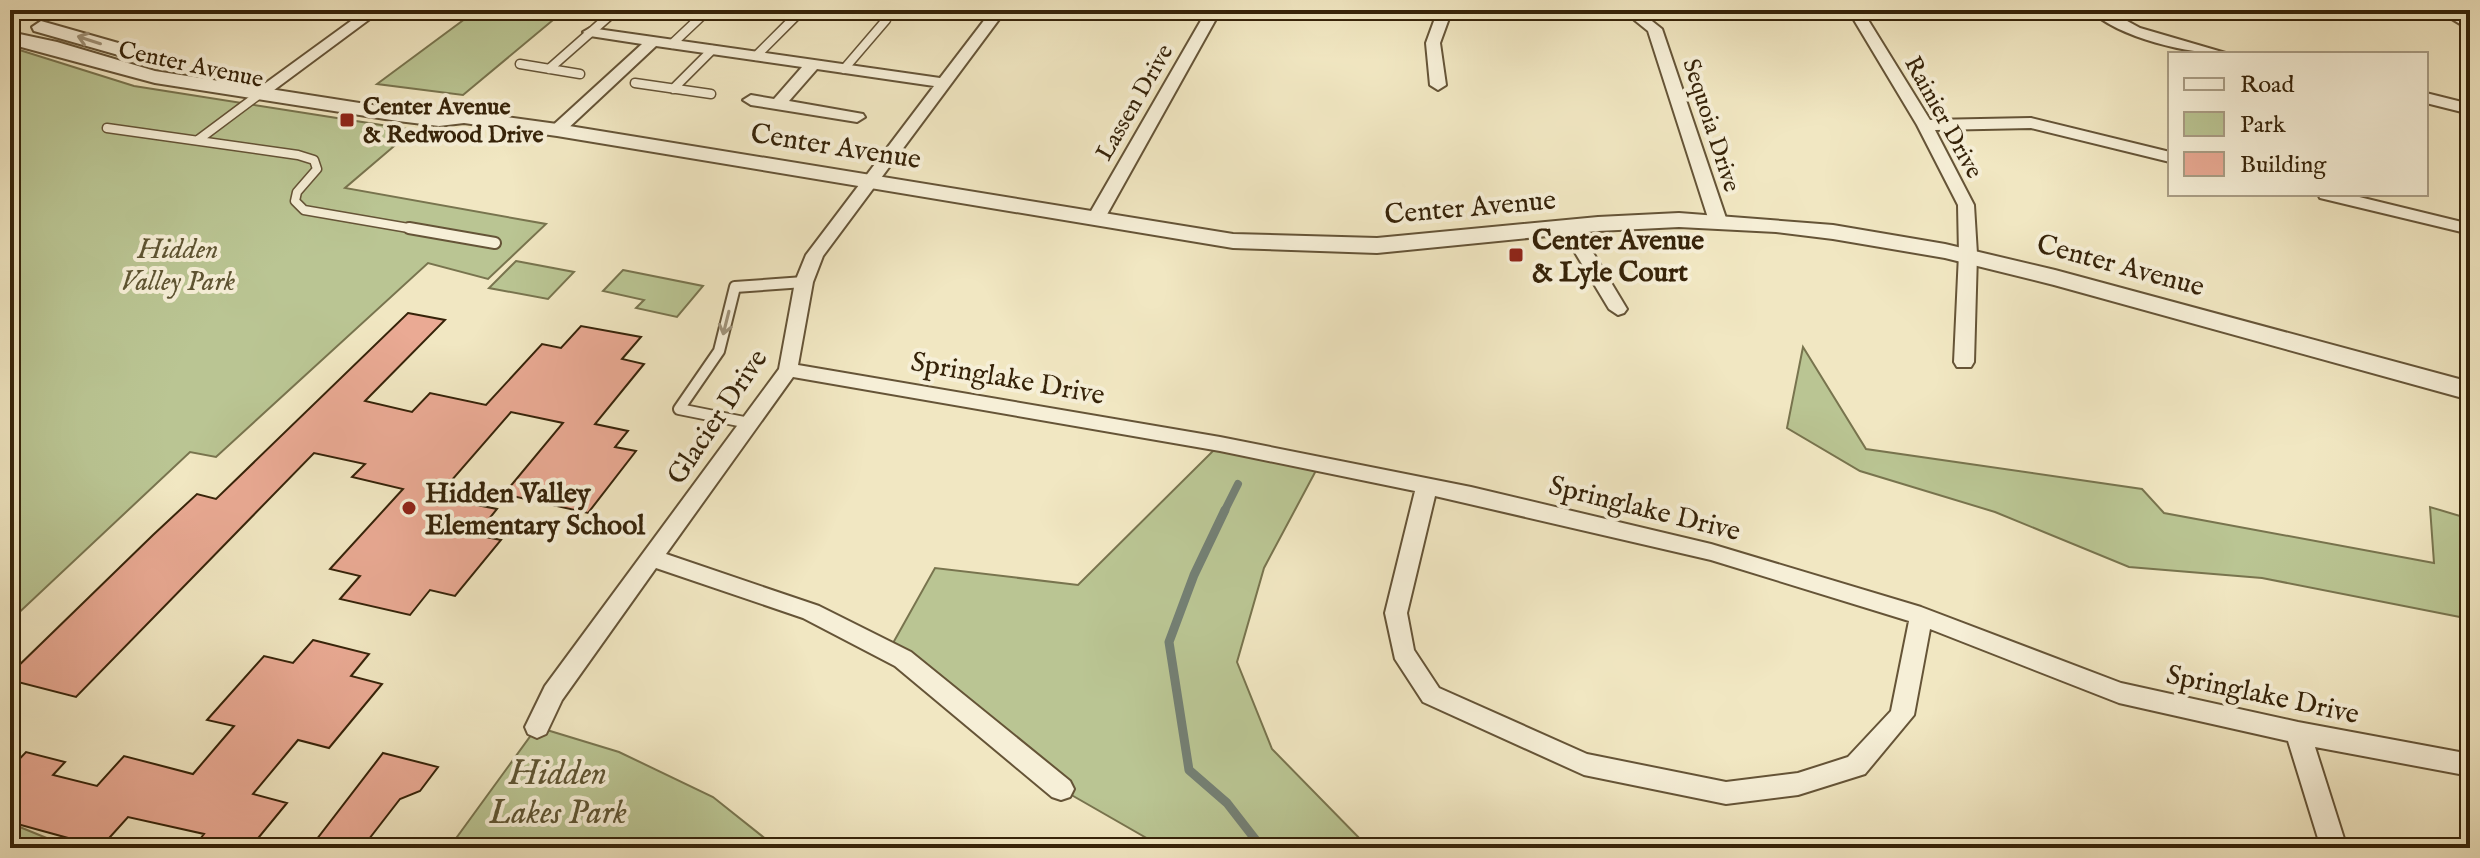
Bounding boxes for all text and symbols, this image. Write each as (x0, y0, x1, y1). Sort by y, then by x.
one-way arrow (77, 31, 102, 46)
street label: Center Avenue (115, 35, 266, 96)
street label: Lassen Drive (1090, 39, 1181, 166)
street label: Rainier Drive (1896, 51, 1989, 184)
legend (2168, 52, 2428, 196)
street label: Sequoia Drive (1674, 55, 1747, 196)
text: Road (2240, 70, 2294, 101)
place label: Center Avenue & Redwood Drive (363, 92, 543, 151)
text: Park (2240, 110, 2286, 141)
marker: Center Avenue & Redwood Drive (338, 111, 356, 129)
street label: Center Avenue (748, 117, 923, 178)
text: Building (2240, 150, 2327, 181)
street label: Center Avenue (1383, 184, 1558, 233)
place label: Center Avenue & Lyle Court (1532, 224, 1704, 291)
street label: Center Avenue (2033, 227, 2208, 306)
park label: Hidden Valley Park (121, 233, 235, 300)
marker: Center Avenue & Lyle Court (1507, 246, 1525, 264)
one-way arrow (718, 309, 733, 335)
street label: Glacier Drive (660, 343, 776, 492)
street label: Springlake Drive (908, 345, 1107, 414)
street label: Springlake Drive (1545, 469, 1744, 550)
place label: Hidden Valley Elementary School (425, 477, 646, 544)
marker: Hidden Valley Elementary School (400, 499, 418, 517)
street label: Springlake Drive (2163, 658, 2362, 733)
park label: Hidden Lakes Park (488, 753, 627, 835)

